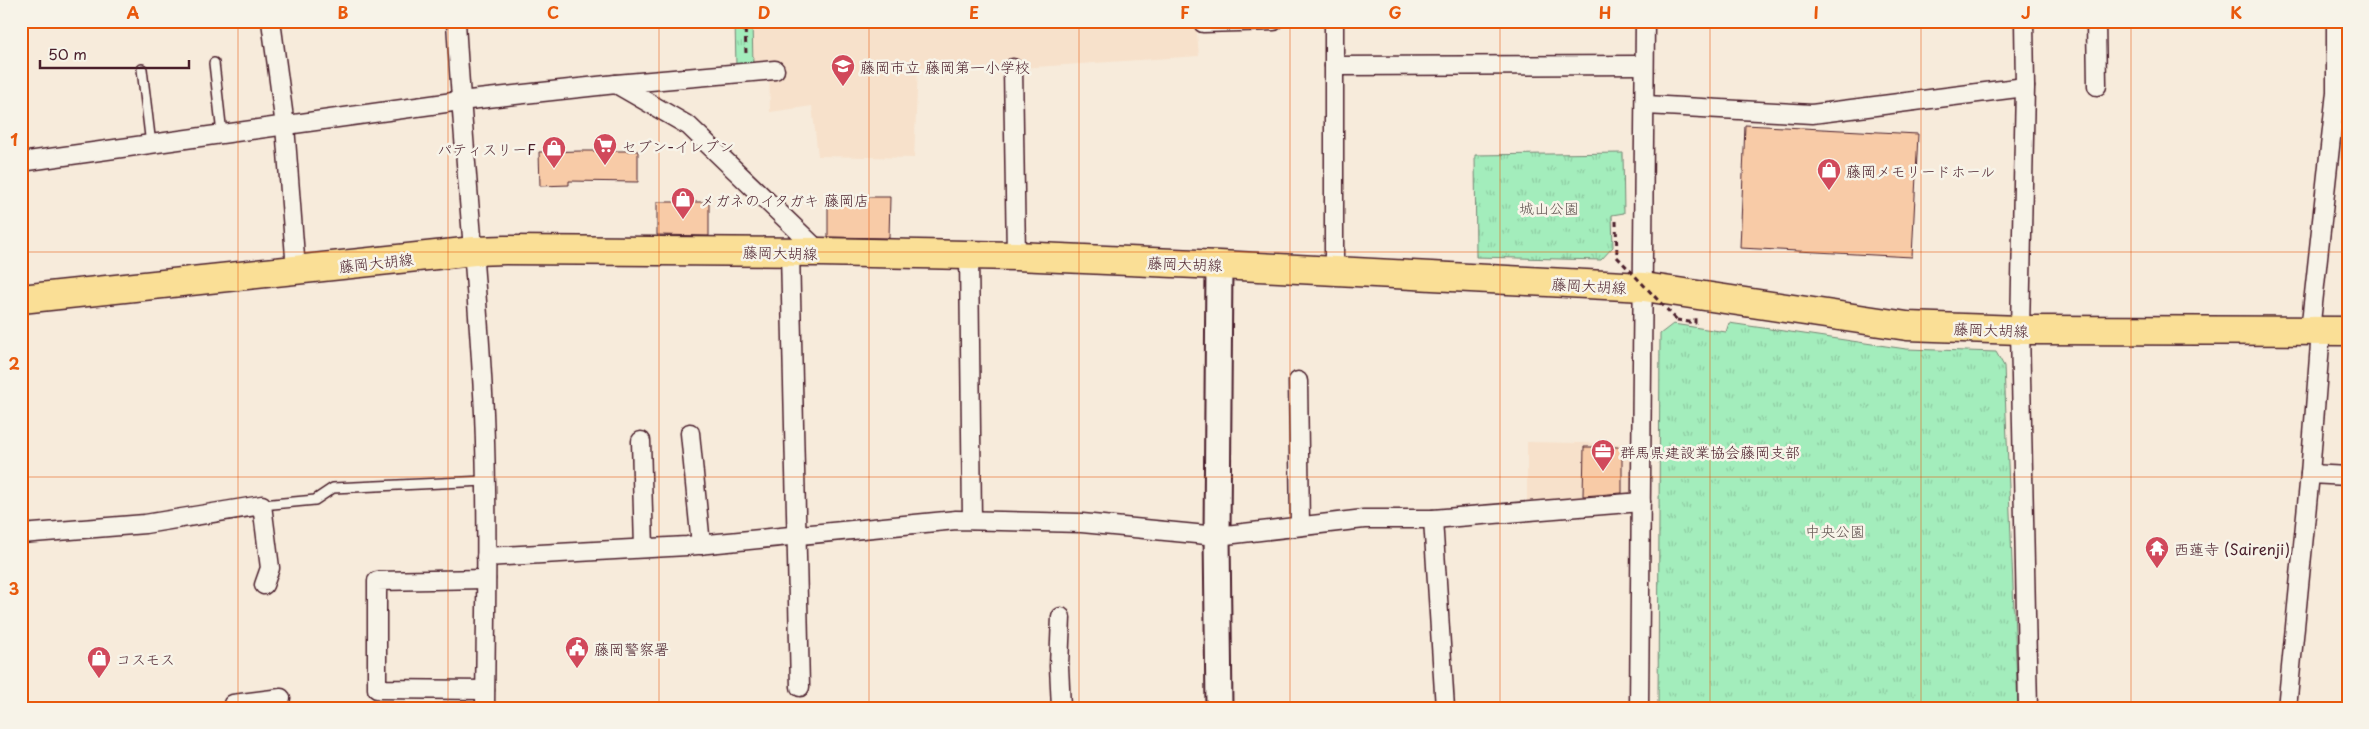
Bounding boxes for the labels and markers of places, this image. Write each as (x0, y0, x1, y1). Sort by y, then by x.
school or university icon: 藤岡市立 藤岡第一小学校 (830, 53, 856, 87)
place label: 藤岡市立 藤岡第一小学校 (860, 55, 1030, 78)
supermarket icon: セブン-イレブン (592, 132, 618, 166)
place label: セブン-イレブン (622, 134, 734, 157)
shop icon: パティスリーF (541, 135, 567, 169)
place label: パティスリーF (437, 137, 536, 160)
shop icon: 藤岡メモリードホール (1816, 157, 1842, 191)
place label: 藤岡メモリードホール (1846, 159, 1995, 182)
shop icon: メガネのイタガキ 藤岡店 (670, 186, 696, 220)
place label: メガネのイタガキ 藤岡店 (700, 188, 869, 211)
office icon: 群馬県建設業協会藤岡支部 (1590, 438, 1616, 472)
place label: 群馬県建設業協会藤岡支部 (1620, 440, 1800, 463)
temple icon: 西蓮寺 (Sairenji) (2144, 535, 2170, 569)
place label: 西蓮寺 (Sairenji) (2174, 537, 2290, 560)
public building icon: 藤岡警察署 (564, 635, 590, 669)
place label: 藤岡警察署 (594, 637, 669, 660)
shop icon: コスモス (86, 645, 112, 679)
place label: コスモス (116, 647, 175, 670)

